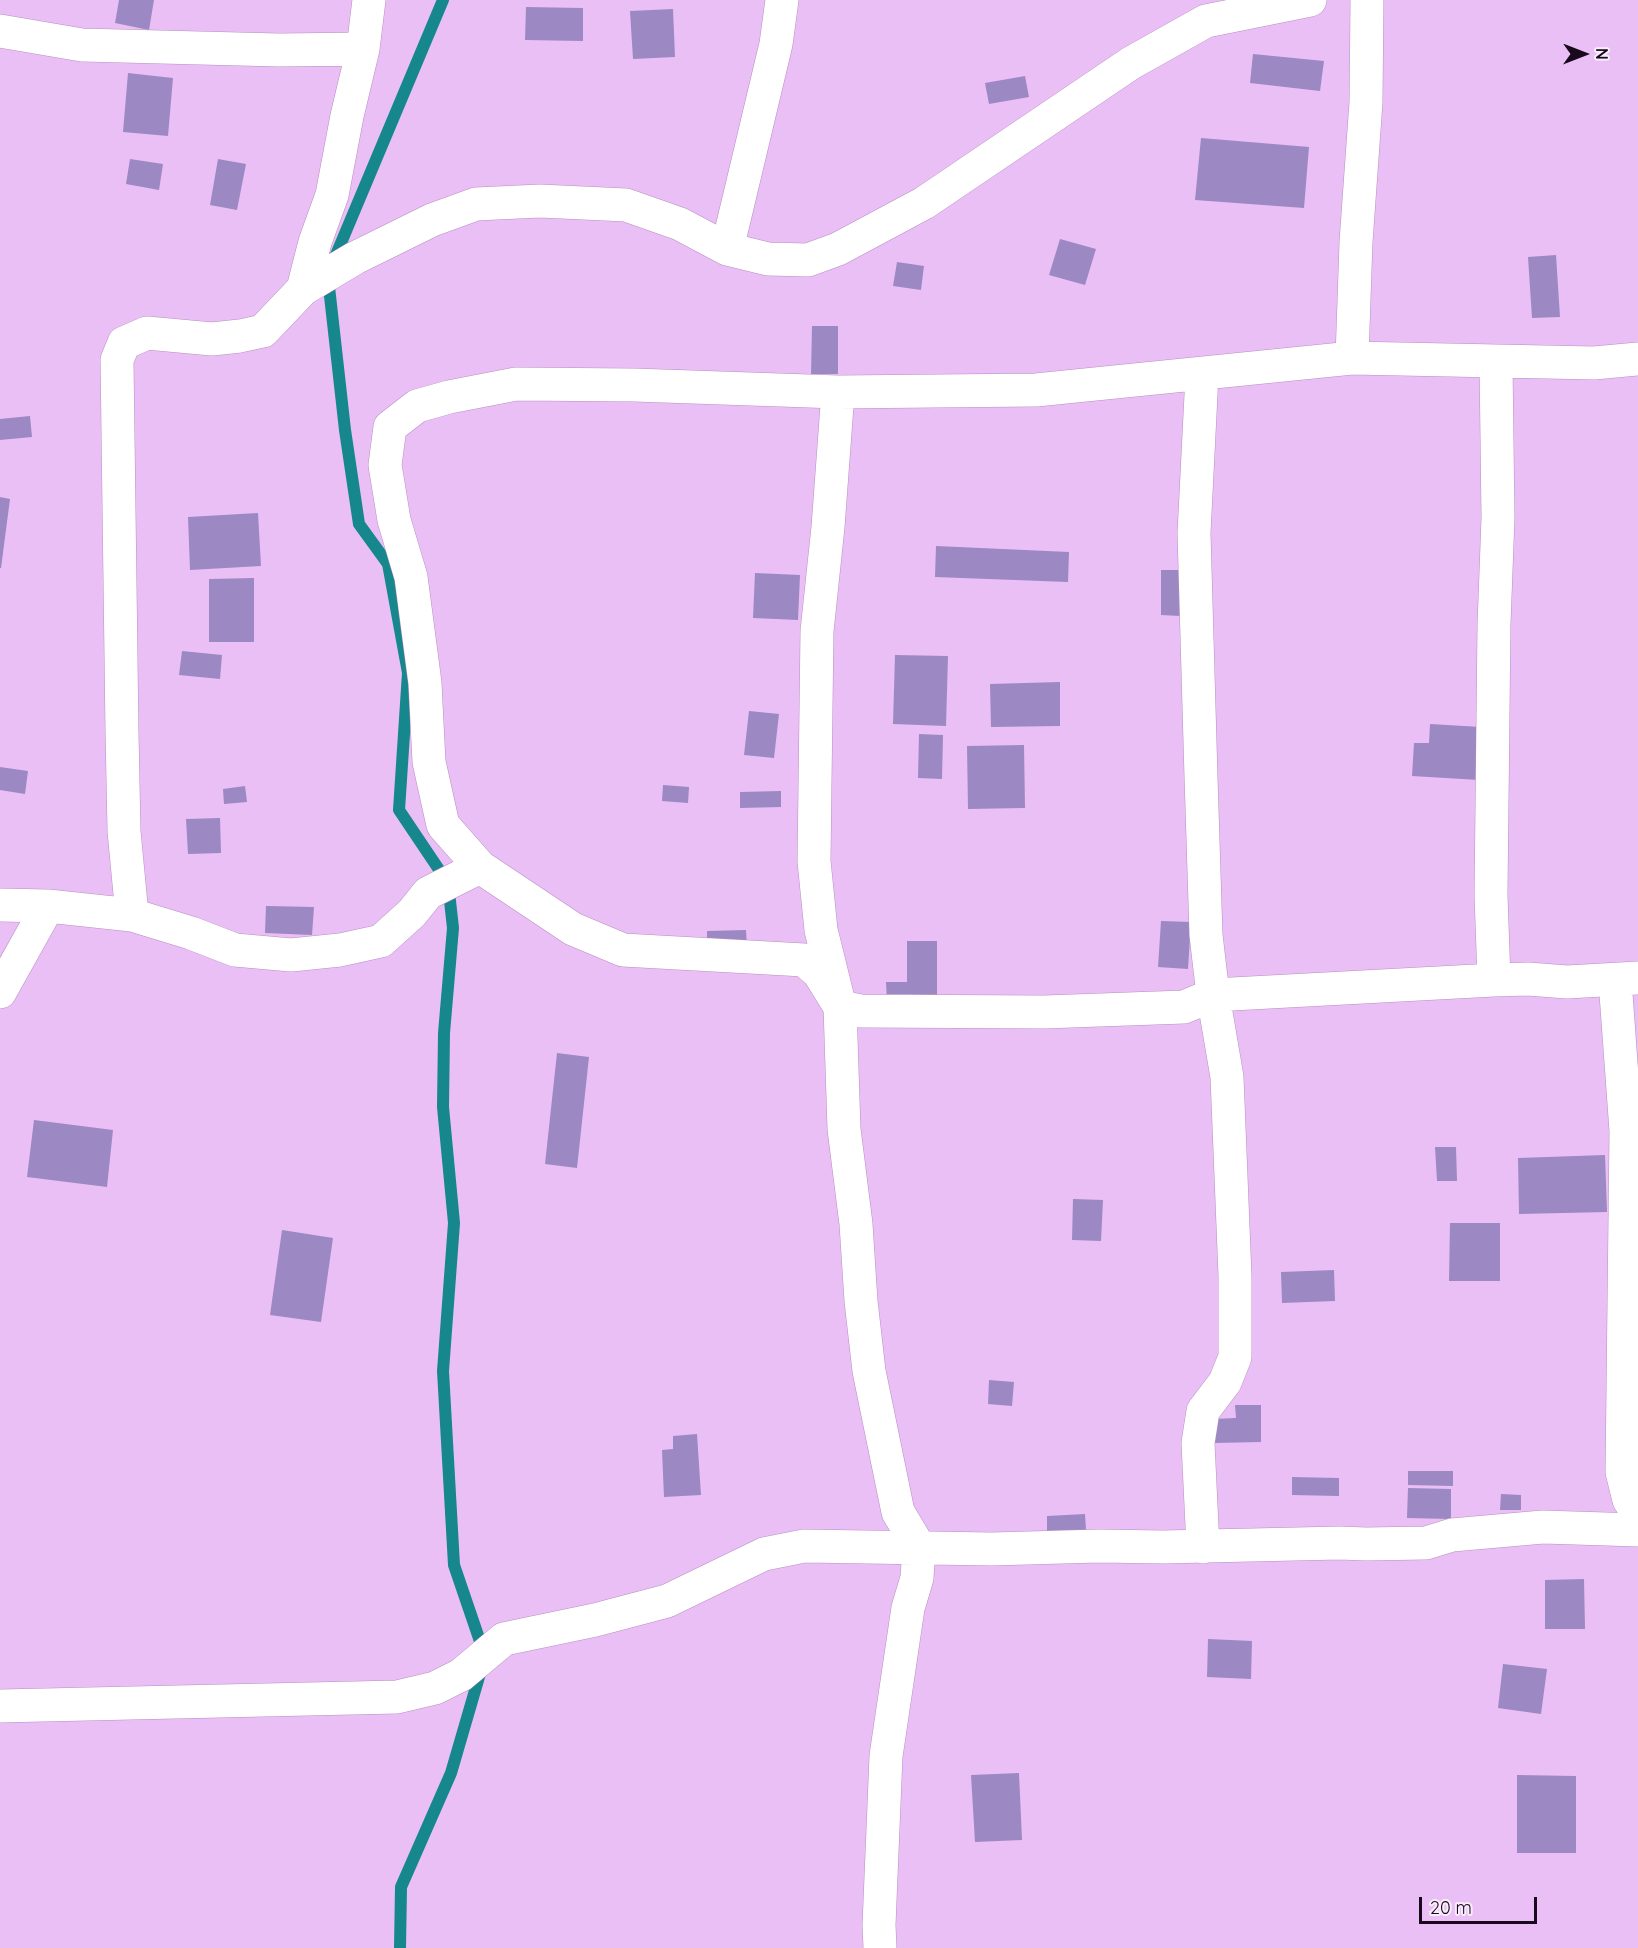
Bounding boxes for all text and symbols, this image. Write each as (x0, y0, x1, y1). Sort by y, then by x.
north arrow (1554, 24, 1614, 84)
text: N (1592, 48, 1612, 60)
scale bar (1422, 1885, 1540, 1923)
text: 20 m (1430, 1896, 1472, 1919)

